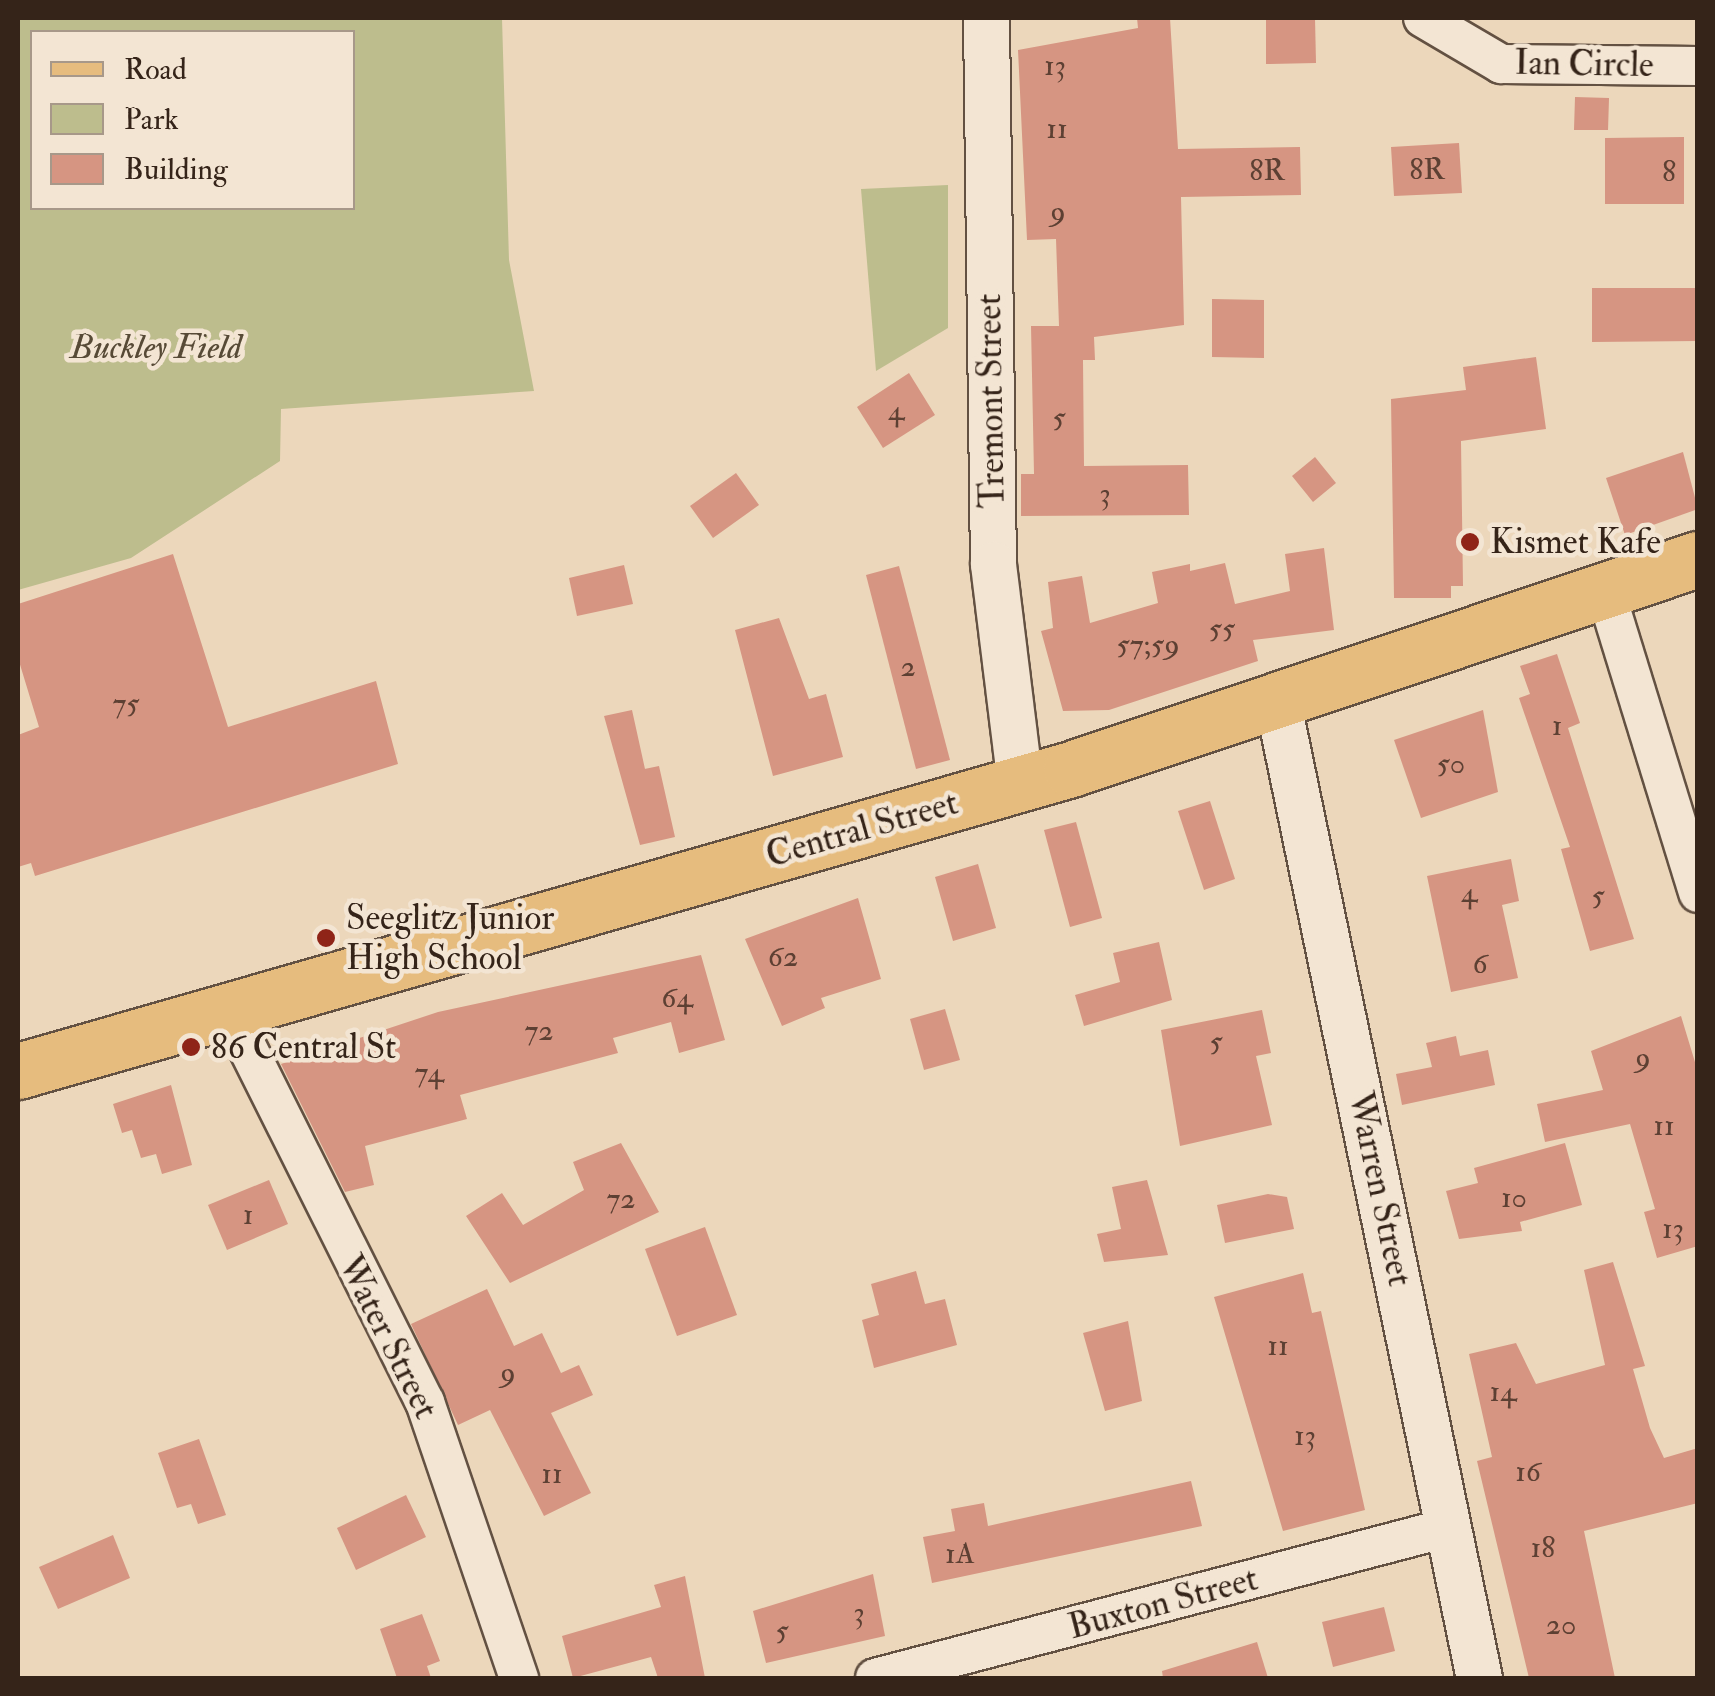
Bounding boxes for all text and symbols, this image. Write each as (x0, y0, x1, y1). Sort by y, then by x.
legend (30, 30, 355, 210)
street label: Ian Circle (1514, 42, 1654, 86)
house number: 13 (1044, 48, 1066, 84)
text: Road (124, 51, 187, 88)
text: Park (124, 101, 179, 138)
house number: 11 (1046, 111, 1068, 147)
text: Building (124, 151, 228, 188)
house number: 8R (1409, 152, 1445, 188)
house number: 8R (1249, 153, 1285, 189)
house number: 8 (1662, 154, 1676, 190)
house number: 9 (1050, 194, 1066, 230)
street label: Tremont Street (968, 293, 1014, 509)
park label: Buckley Field (70, 326, 242, 368)
house number: 4 (888, 393, 904, 429)
house number: 5 (1052, 400, 1066, 436)
house number: 3 (1099, 476, 1111, 512)
place label: Kismet Kafe (1490, 521, 1661, 563)
marker: Kismet Kafe (1459, 531, 1481, 553)
house number: 55 (1209, 611, 1235, 647)
house number: 57;59 (1116, 627, 1180, 663)
house number: 2 (900, 649, 916, 685)
house number: 75 (113, 686, 139, 722)
house number: 1 (1552, 708, 1562, 744)
house number: 50 (1437, 746, 1465, 782)
street label: Central Street (761, 782, 963, 876)
house number: 4 (1461, 875, 1477, 911)
house number: 5 (1591, 878, 1605, 914)
place label: Seeglitz Junior High School (346, 897, 554, 979)
marker: Seeglitz Junior High School (315, 927, 337, 949)
house number: 62 (768, 939, 798, 975)
house number: 6 (1472, 946, 1488, 982)
house number: 64 (661, 980, 693, 1016)
house number: 72 (525, 1013, 553, 1049)
house number: 5 (1209, 1024, 1223, 1060)
place label: 86 Central St (211, 1026, 396, 1068)
marker: 86 Central St (180, 1036, 202, 1058)
house number: 9 (1635, 1040, 1651, 1076)
house number: 74 (414, 1055, 444, 1091)
street label: Warren Street (1339, 1088, 1421, 1290)
house number: 11 (1653, 1108, 1675, 1144)
house number: 10 (1501, 1180, 1527, 1216)
house number: 72 (607, 1181, 635, 1217)
house number: 1 (243, 1197, 253, 1233)
house number: 13 (1662, 1211, 1684, 1247)
street label: Water Street (329, 1248, 447, 1426)
house number: 11 (1267, 1328, 1289, 1364)
house number: 9 (500, 1355, 516, 1391)
house number: 14 (1490, 1374, 1516, 1410)
house number: 13 (1294, 1418, 1316, 1454)
house number: 16 (1515, 1454, 1541, 1490)
house number: 11 (541, 1456, 563, 1492)
house number: 18 (1531, 1530, 1555, 1566)
house number: 1A (945, 1536, 975, 1572)
street label: Buxton Street (1064, 1558, 1262, 1648)
house number: 3 (853, 1595, 865, 1631)
house number: 20 (1546, 1607, 1576, 1643)
house number: 5 (775, 1613, 789, 1649)

